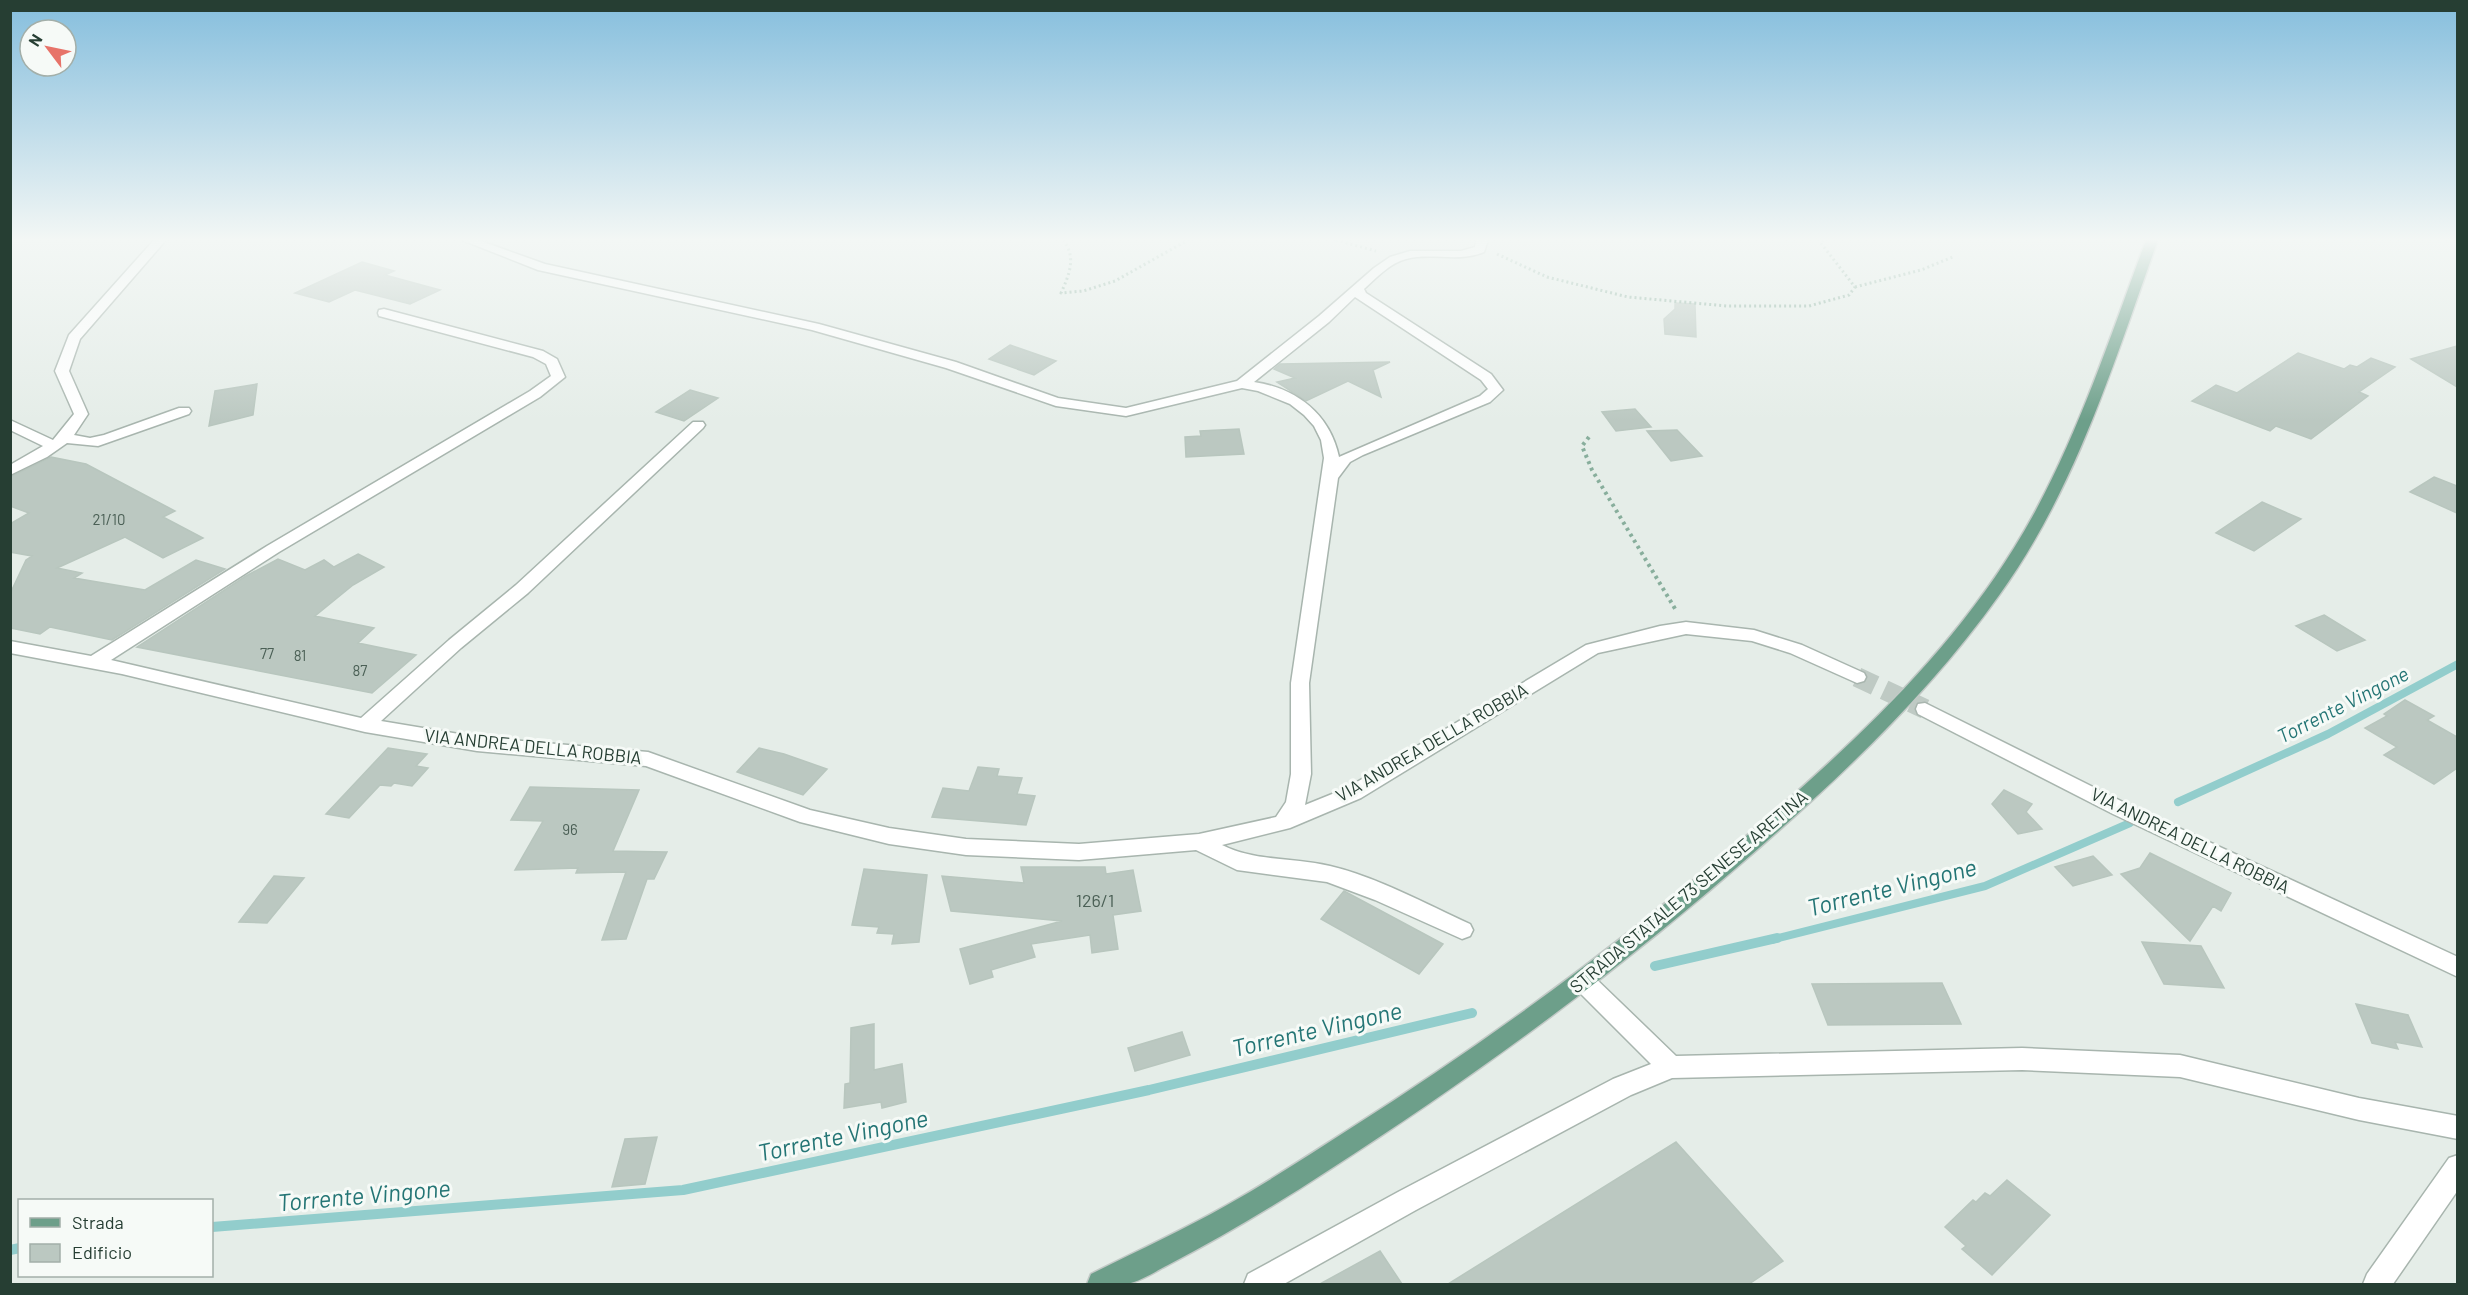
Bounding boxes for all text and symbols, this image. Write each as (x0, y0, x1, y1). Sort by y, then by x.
north arrow (18, 18, 78, 78)
text: N (24, 30, 46, 49)
house number: 21/10 (93, 510, 125, 528)
house number: 77 (260, 644, 274, 662)
house number: 81 (294, 646, 306, 664)
house number: 87 (353, 661, 367, 679)
water label: Torrente Vingone (2273, 661, 2412, 748)
street label: VIA ANDREA DELLA ROBBIA (1331, 678, 1532, 806)
street label: VIA ANDREA DELLA ROBBIA (423, 724, 643, 768)
street label: VIA ANDREA DELLA ROBBIA (2088, 782, 2293, 898)
street label: STRADA STATALE 73 SENESE ARETINA (1565, 785, 1812, 997)
house number: 96 (562, 820, 578, 838)
water label: Torrente Vingone (1804, 852, 1979, 922)
house number: 126/1 (1076, 889, 1114, 911)
water label: Torrente Vingone (1229, 995, 1404, 1062)
water label: Torrente Vingone (755, 1102, 931, 1167)
water label: Torrente Vingone (276, 1173, 451, 1217)
legend (18, 1199, 213, 1277)
text: Strada (72, 1211, 124, 1233)
text: Edificio (72, 1241, 132, 1263)

